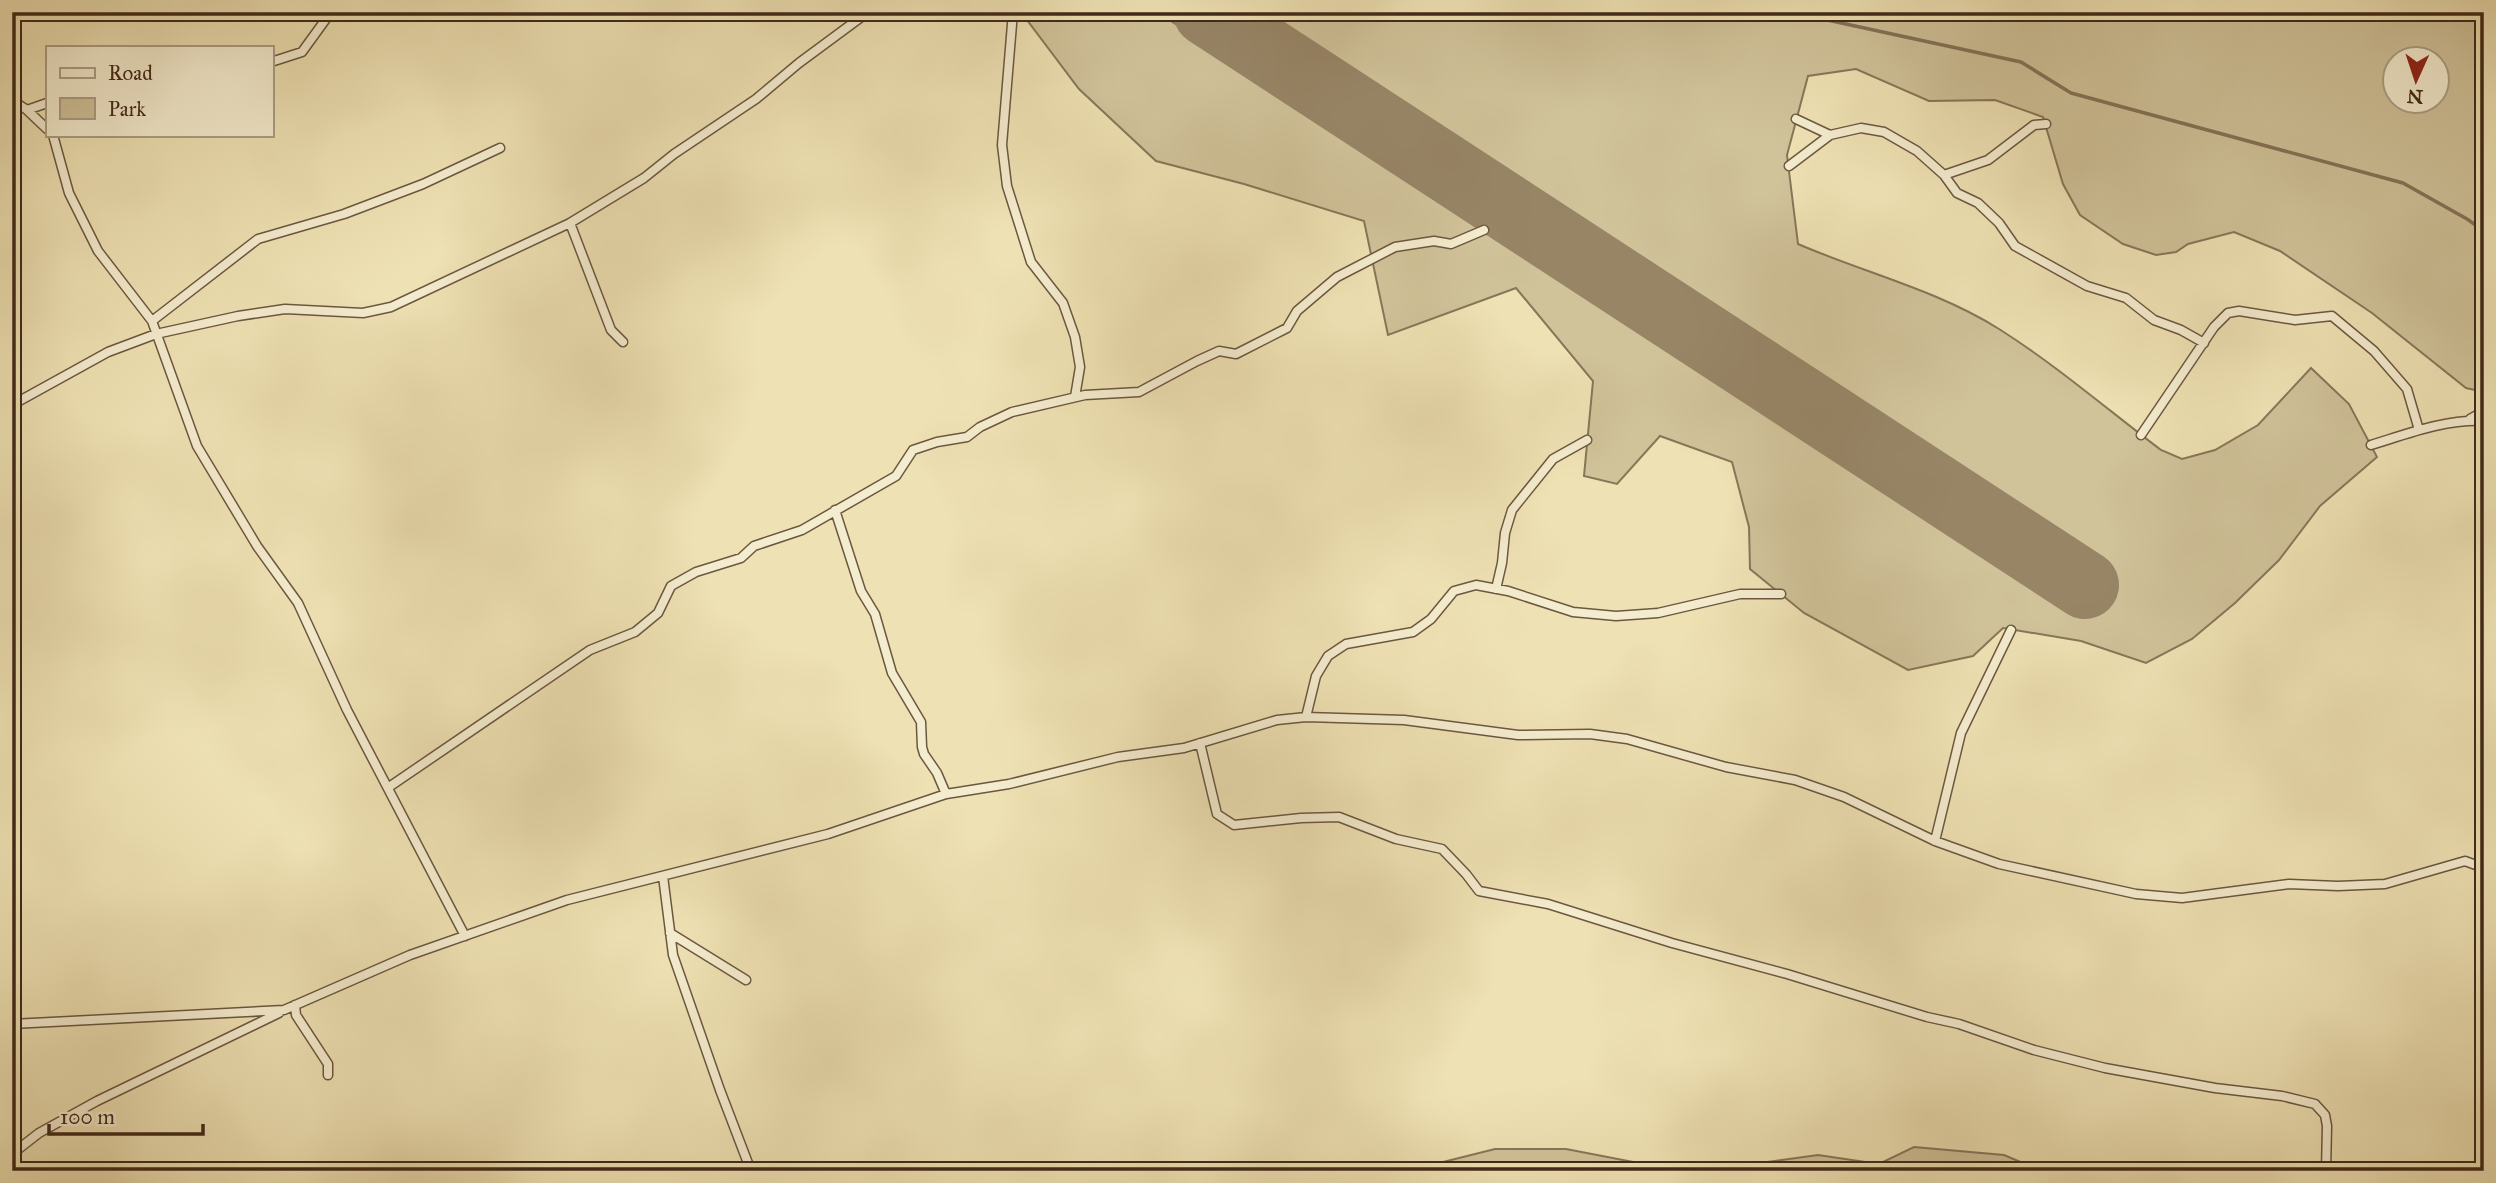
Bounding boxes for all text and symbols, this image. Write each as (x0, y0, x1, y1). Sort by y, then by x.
legend (46, 46, 273, 136)
north arrow (2380, 46, 2450, 116)
text: Road (108, 60, 153, 86)
text: N (2406, 85, 2424, 108)
text: Park (108, 96, 146, 122)
scale bar (49, 1092, 203, 1136)
text: 100 m (60, 1104, 115, 1130)

